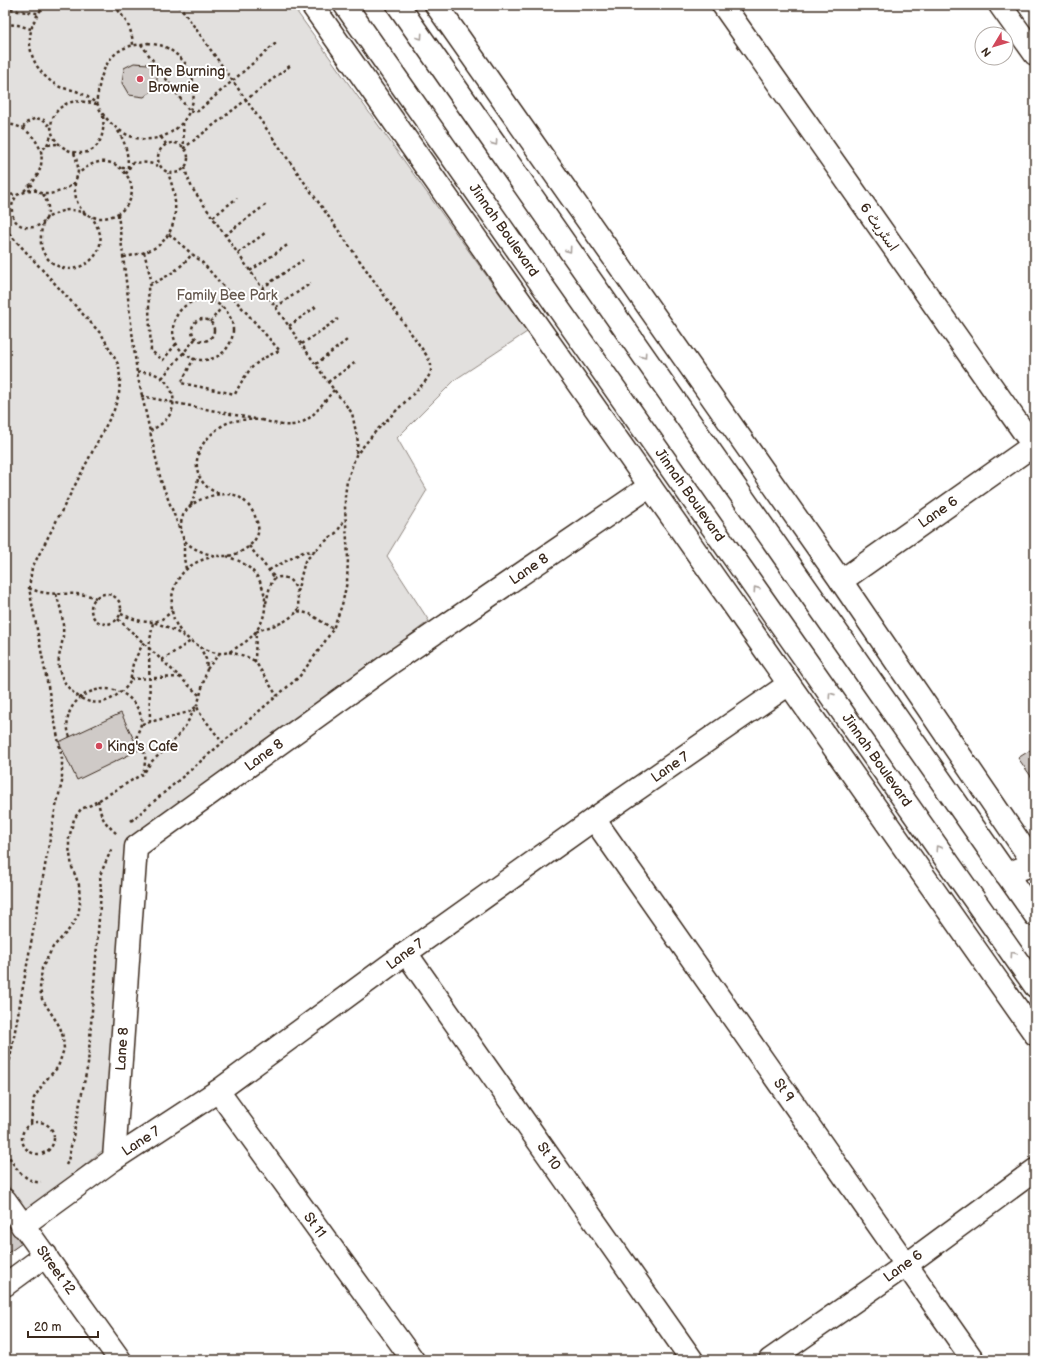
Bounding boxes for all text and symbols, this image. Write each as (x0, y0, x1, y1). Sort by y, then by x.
north arrow (974, 26, 1014, 66)
one-way arrow (415, 33, 423, 40)
text: N (979, 45, 994, 59)
place label: The Burning Brownie (148, 63, 225, 96)
marker: The Burning Brownie (135, 74, 145, 84)
one-way arrow (490, 139, 497, 146)
street label: Jinnah Boulevard (466, 180, 542, 280)
street label: اسٹریٹ 6 (856, 200, 902, 254)
one-way arrow (564, 246, 572, 253)
park label: Family Bee Park (176, 287, 278, 304)
one-way arrow (639, 352, 646, 359)
street label: Jinnah Boulevard (652, 445, 728, 545)
street label: Lane 6 (915, 492, 961, 532)
street label: Lane 8 (506, 550, 552, 588)
one-way arrow (753, 586, 761, 593)
one-way arrow (829, 693, 836, 700)
street label: Jinnah Boulevard (839, 710, 915, 810)
street label: Lane 8 (241, 735, 287, 775)
place label: King's Cafe (107, 738, 178, 755)
marker: King's Cafe (94, 741, 104, 751)
street label: Lane 7 (648, 748, 692, 786)
one-way arrow (936, 845, 943, 852)
street label: Lane 7 (383, 935, 427, 973)
one-way arrow (1010, 951, 1018, 958)
street label: Lane 8 (112, 1027, 132, 1071)
street label: St 9 (770, 1075, 798, 1105)
street label: Lane 7 (119, 1122, 163, 1160)
street label: St 10 (533, 1139, 565, 1173)
street label: St 11 (300, 1209, 330, 1241)
street label: Street 12 (33, 1242, 80, 1298)
street label: Lane 6 (880, 1246, 926, 1286)
scale bar (28, 1313, 98, 1339)
text: 20 m (34, 1320, 61, 1335)

